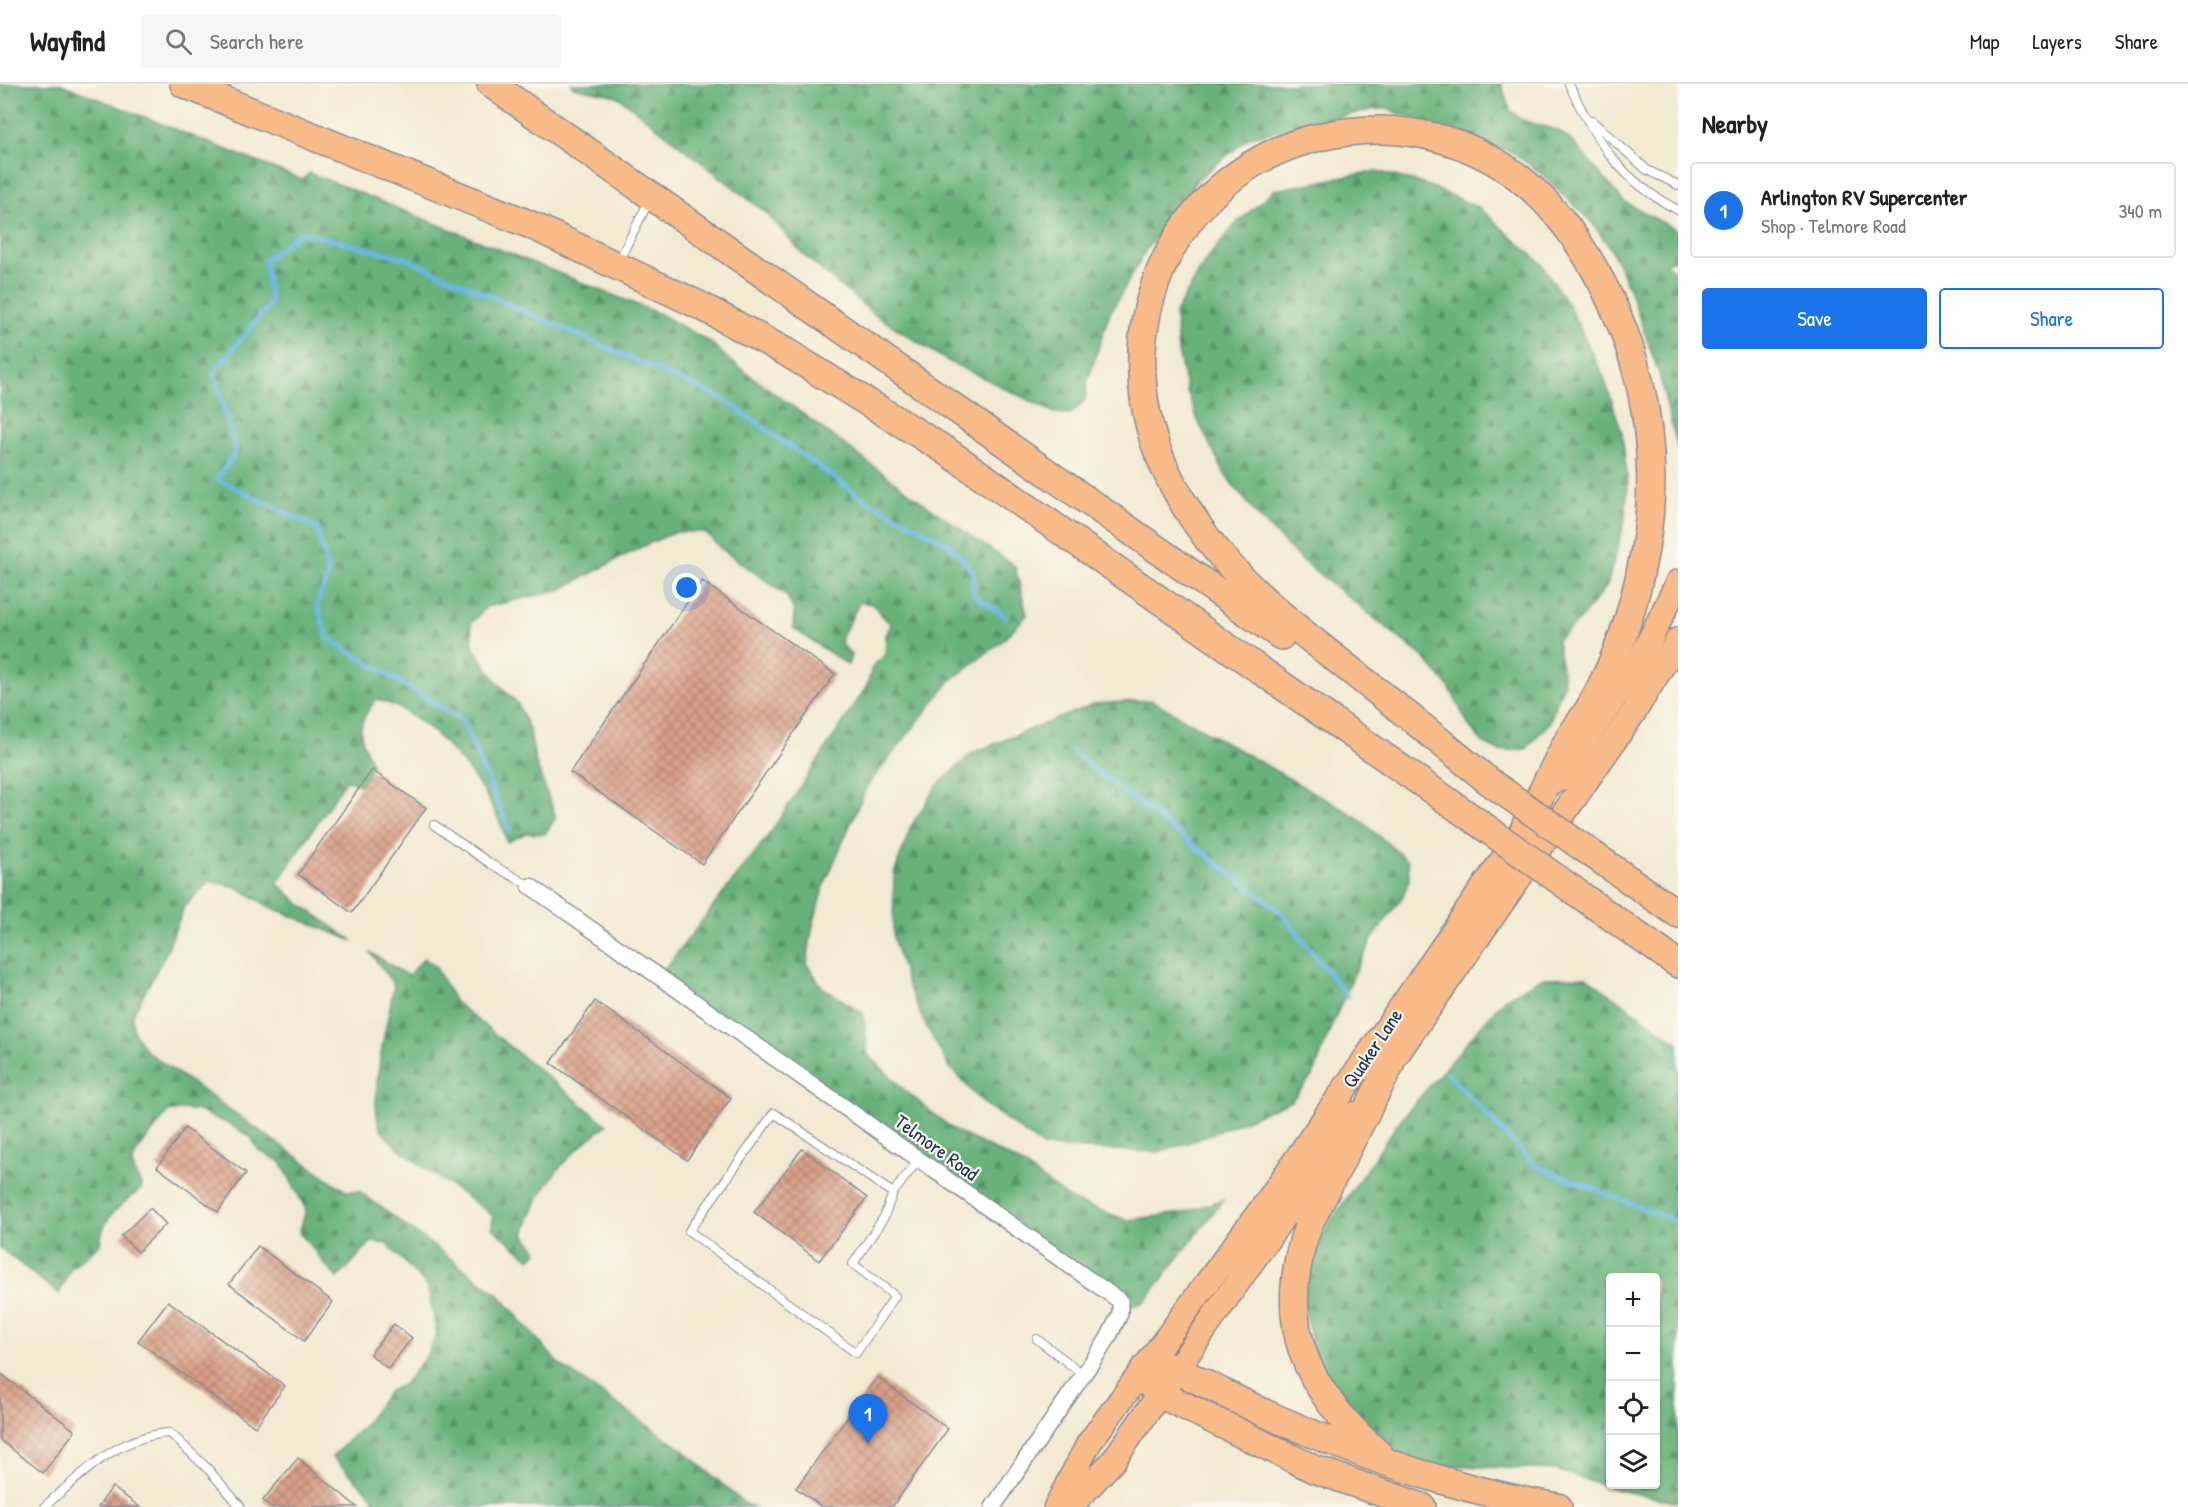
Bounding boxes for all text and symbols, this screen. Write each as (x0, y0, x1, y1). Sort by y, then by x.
search box (141, 14, 561, 68)
text: Wayfind (30, 22, 105, 60)
icon: search (162, 25, 195, 58)
text: Search here (210, 26, 304, 56)
text: Map (1970, 27, 1999, 56)
text: Layers (2032, 27, 2082, 56)
text: Share (2115, 27, 2158, 56)
text: Nearby (1702, 106, 1768, 141)
text: Arlington RV Supercenter (1761, 182, 1967, 212)
text: 1 (1720, 197, 1727, 224)
text: 340 m (2118, 197, 2162, 224)
text: Shop · Telmore Road (1761, 212, 1906, 239)
button: Save (1702, 288, 1927, 349)
button: Share (1939, 288, 2164, 349)
your location (672, 573, 701, 602)
street label: Quaker Lane (1336, 1003, 1408, 1093)
street label: Telmore Road (890, 1107, 984, 1187)
map controls (1606, 1273, 1660, 1489)
button: + (1606, 1273, 1660, 1327)
button: − (1606, 1327, 1660, 1381)
button: locate (1606, 1381, 1660, 1435)
pin: 1 (848, 1394, 888, 1444)
button: layers (1606, 1435, 1660, 1489)

